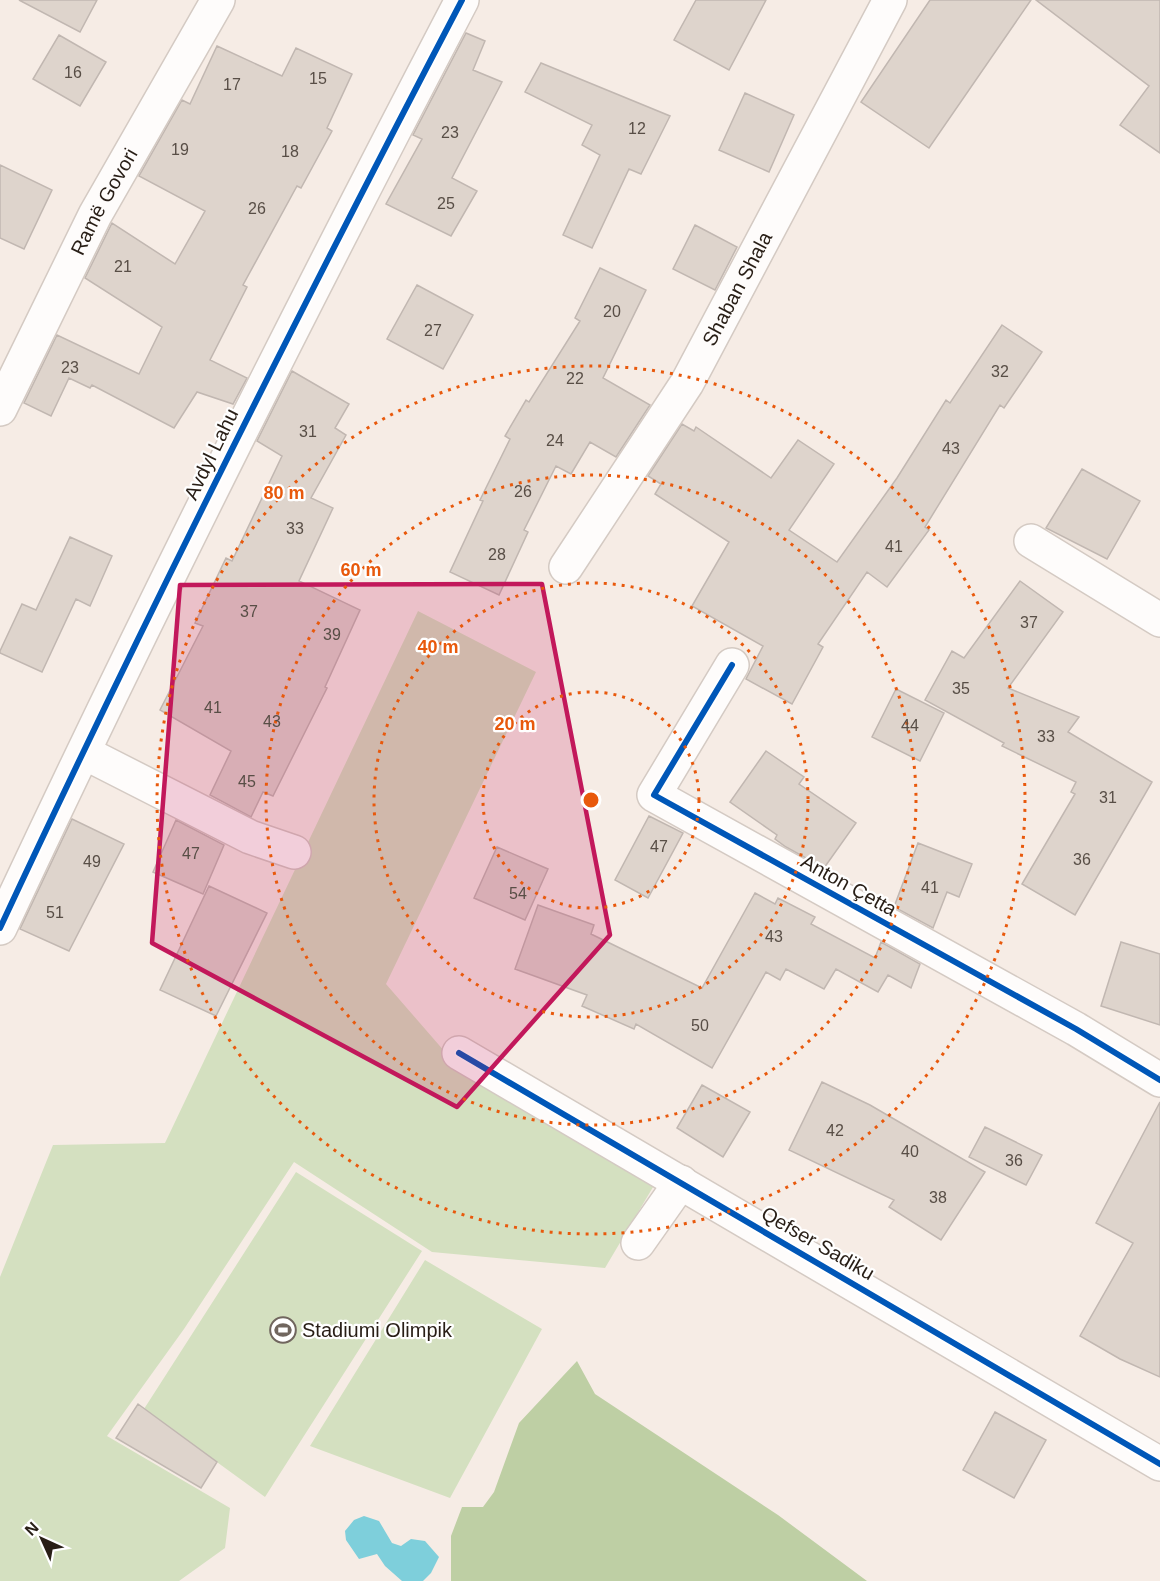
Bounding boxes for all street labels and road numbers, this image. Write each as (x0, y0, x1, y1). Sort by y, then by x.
street label: Ramë Govori (66, 145, 142, 258)
street label: Shaban Shala (698, 227, 777, 349)
street label: Avdyl Lahu (180, 405, 242, 503)
street label: Anton Çetta (797, 850, 901, 921)
street label: Qefser Sadiku (758, 1202, 878, 1284)

